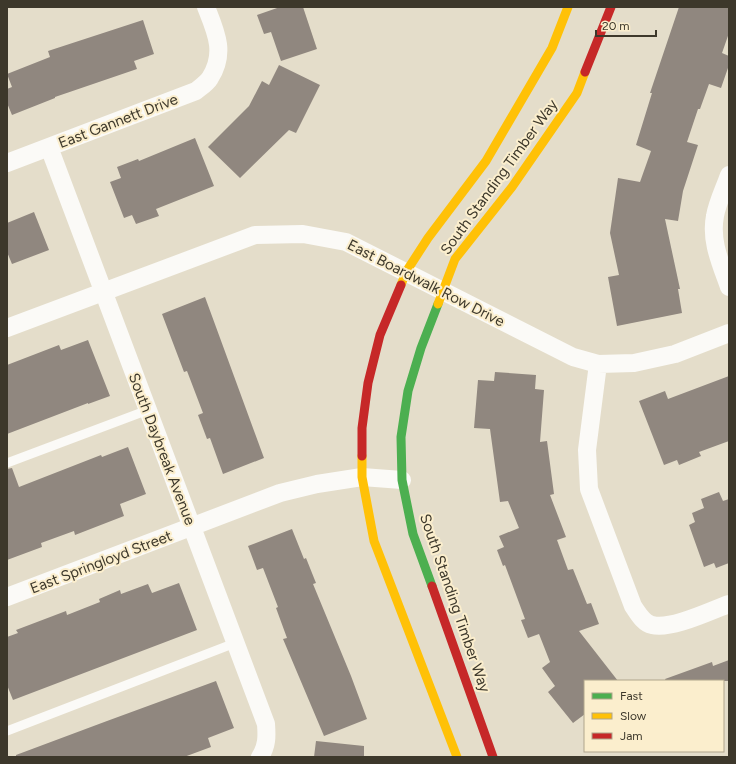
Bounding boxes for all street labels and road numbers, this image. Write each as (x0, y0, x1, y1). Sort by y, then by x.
street label: East Gannett Drive (56, 90, 180, 152)
street label: South Standing Timber Way (437, 96, 561, 258)
street label: East Boardwalk Row Drive (344, 236, 508, 330)
street label: South Daybreak Avenue (125, 371, 199, 527)
street label: South Standing Timber Way (416, 511, 494, 695)
street label: East Springloyd Street (27, 526, 175, 597)

